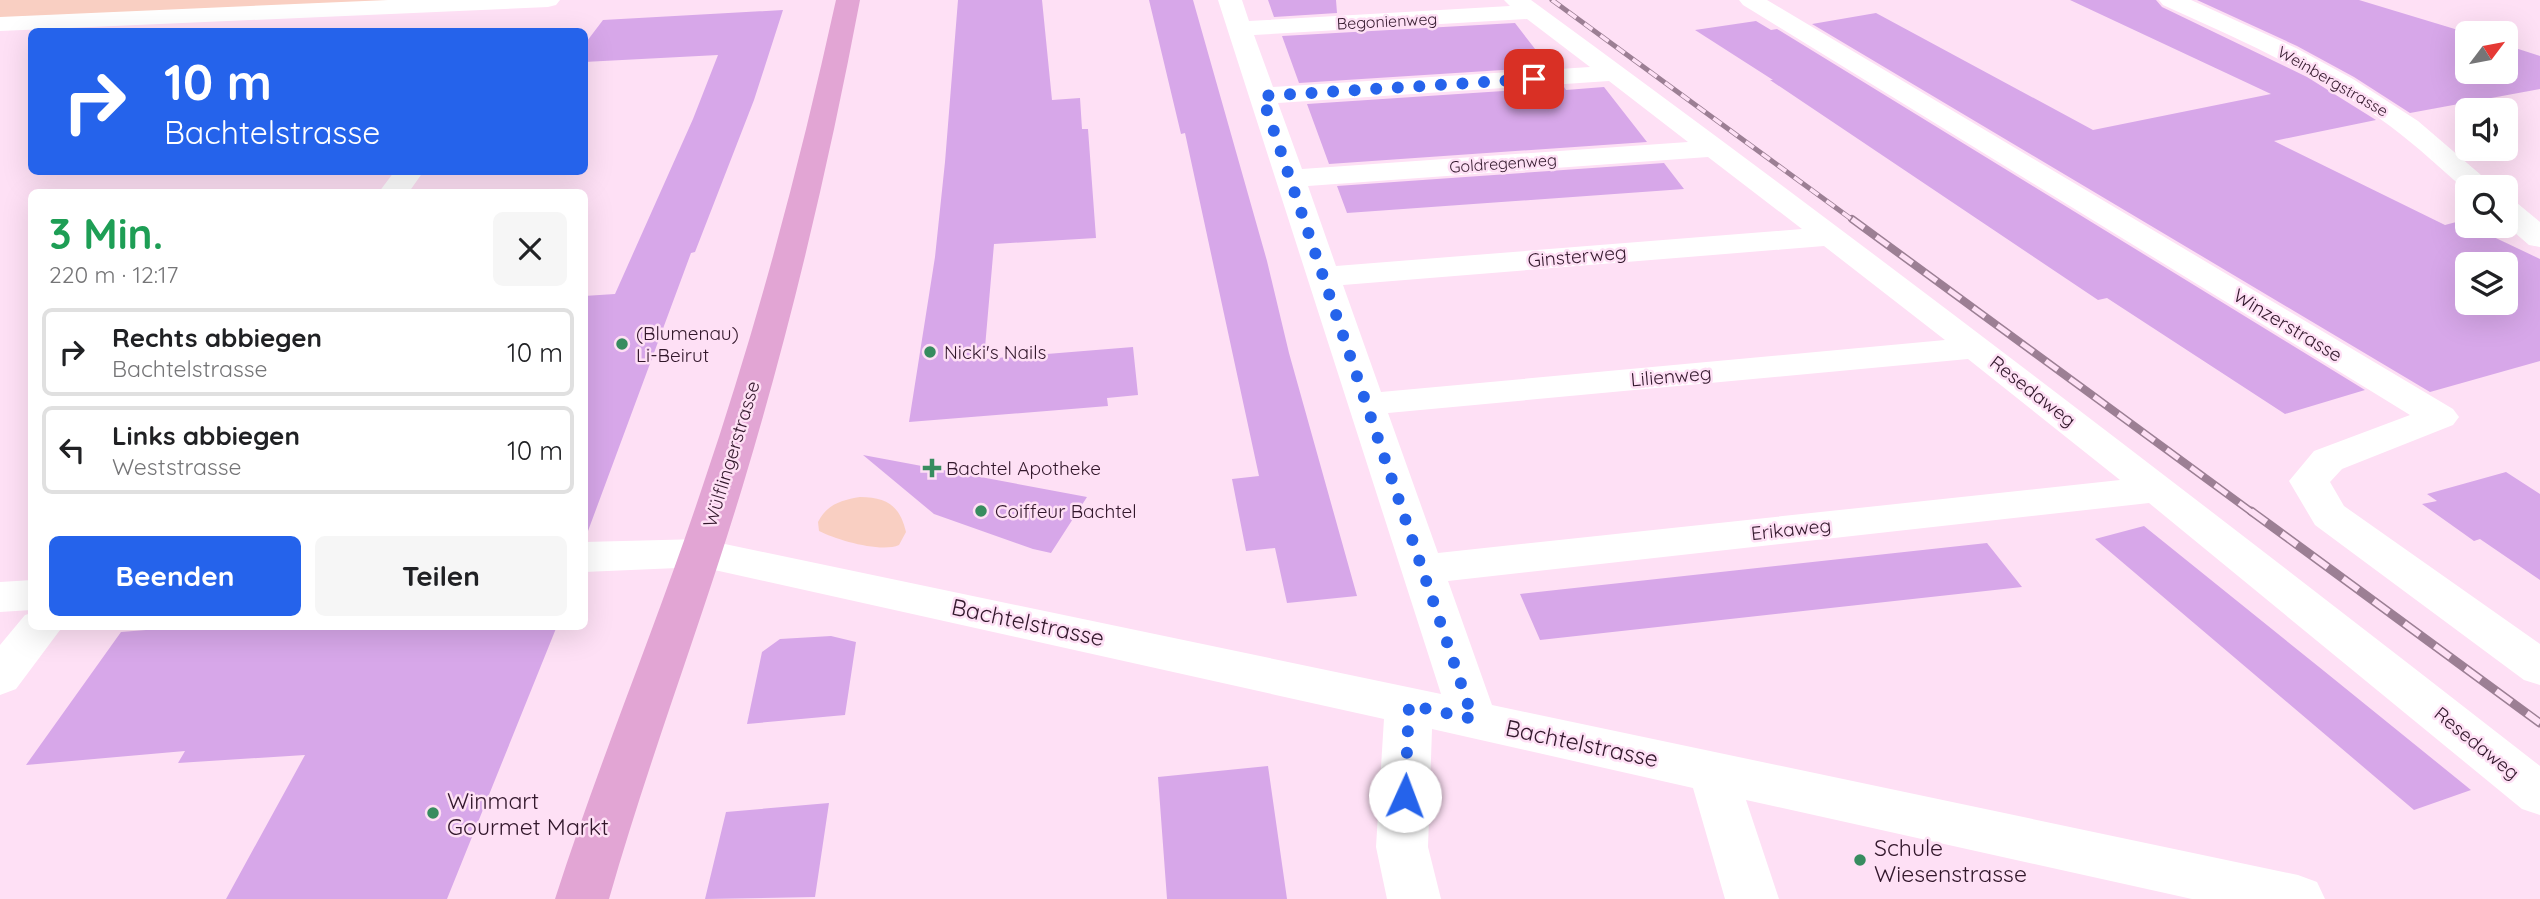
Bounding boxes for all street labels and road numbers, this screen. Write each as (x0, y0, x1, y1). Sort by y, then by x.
street label: Begonienweg (1336, 8, 1438, 34)
street label: Weinbergstrasse (2274, 41, 2392, 121)
street label: Goldregenweg (1449, 149, 1557, 177)
street label: Ginsterweg (1526, 240, 1628, 272)
street label: Winzerstrasse (2229, 283, 2347, 367)
street label: Resedaweg (1985, 350, 2081, 432)
street label: Lilienweg (1630, 361, 1712, 391)
street label: Wülflingerstrasse (697, 378, 765, 530)
street label: Erikaweg (1750, 513, 1832, 545)
street label: Bachtelstrasse (949, 592, 1107, 652)
street label: Resedaweg (2430, 701, 2524, 785)
street label: Bachtelstrasse (1503, 713, 1661, 773)

